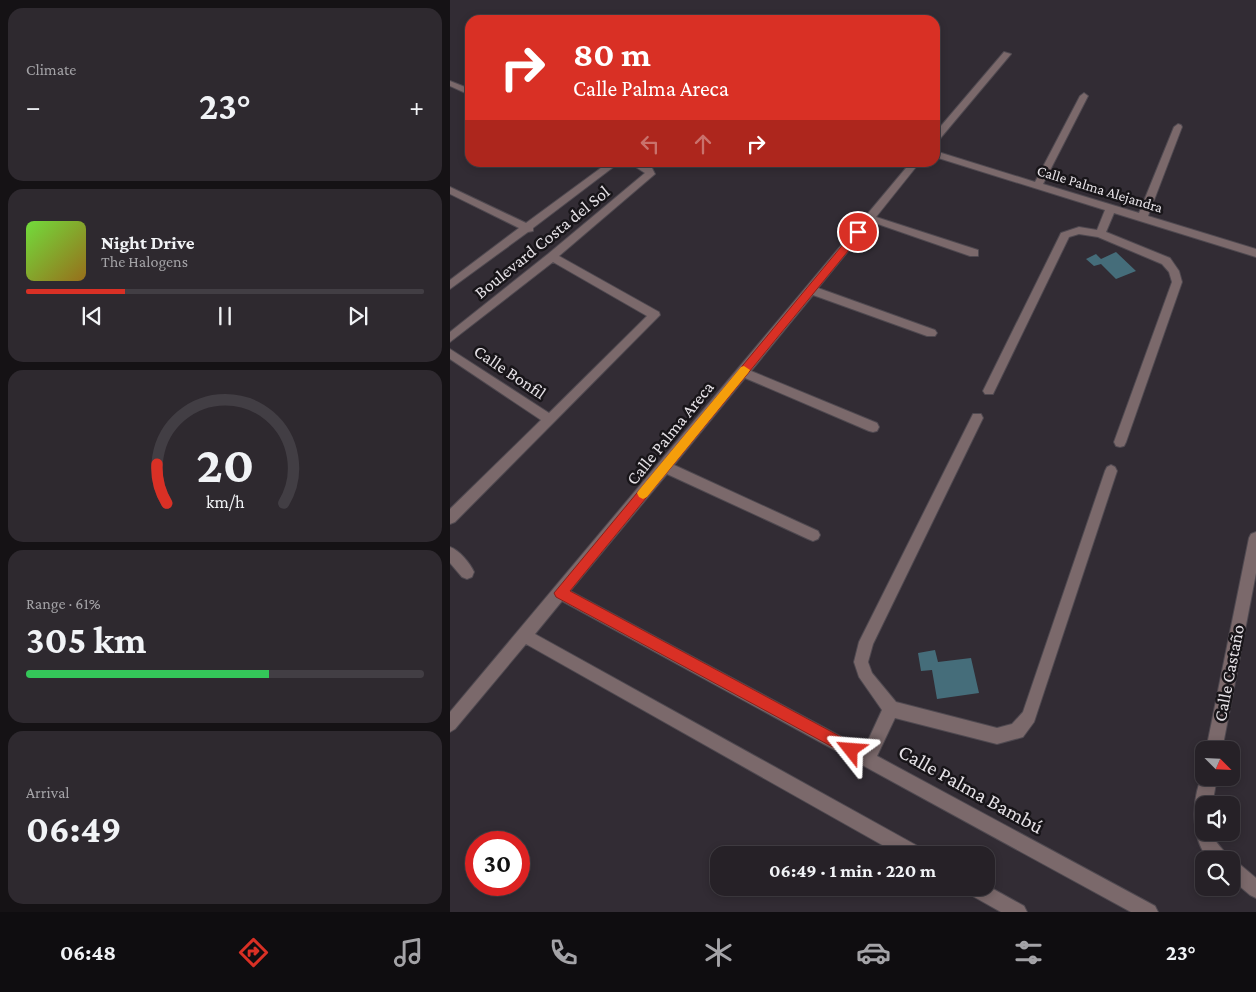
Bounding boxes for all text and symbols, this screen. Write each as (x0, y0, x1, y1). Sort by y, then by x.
icon: right (490, 35, 555, 100)
text: 80 m (573, 35, 651, 74)
text: Climate (26, 61, 76, 78)
text: Calle Palma Areca (573, 76, 729, 101)
text: 23° (199, 85, 251, 127)
text: − (26, 91, 41, 122)
text: + (409, 91, 424, 122)
icon: left (636, 130, 664, 158)
icon: ahead (689, 130, 717, 158)
icon: right (742, 130, 770, 158)
street label: Calle Palma Alejandra (1035, 162, 1165, 217)
street label: Boulevard Costa del Sol (470, 181, 614, 303)
pin (837, 211, 879, 253)
icon: arrive (844, 218, 872, 246)
text: Night Drive (101, 232, 194, 253)
text: The Halogens (101, 253, 188, 270)
icon: previous (78, 302, 106, 330)
icon: pause (211, 302, 239, 330)
icon: next (344, 302, 372, 330)
street label: Calle Bonfil (470, 341, 550, 403)
street label: Calle Palma Areca (622, 377, 718, 489)
text: 20 (196, 435, 254, 493)
text: km/h (206, 492, 245, 512)
text: Range · 61% (26, 595, 101, 612)
text: 305 km (26, 619, 146, 661)
street label: Calle Castaño (1210, 623, 1248, 723)
position arrow (824, 723, 876, 775)
street label: Calle Palma Bambú (894, 739, 1048, 839)
north arrow (1195, 741, 1240, 786)
map controls (1195, 741, 1240, 896)
text: Arrival (26, 784, 70, 801)
button: sound (1195, 796, 1240, 841)
text: 06:49 (26, 808, 121, 850)
speed limit sign: 30 (465, 831, 530, 896)
button: search (1195, 851, 1240, 896)
text: 06:49 · 1 min · 220 m (769, 860, 936, 881)
icon: directions (236, 935, 271, 970)
icon: music (391, 935, 426, 970)
icon: phone (546, 935, 581, 970)
icon: climate (701, 935, 736, 970)
icon: car (856, 935, 891, 970)
icon: filters (1011, 935, 1046, 970)
text: 06:48 (60, 940, 116, 965)
text: 23° (1166, 940, 1196, 965)

